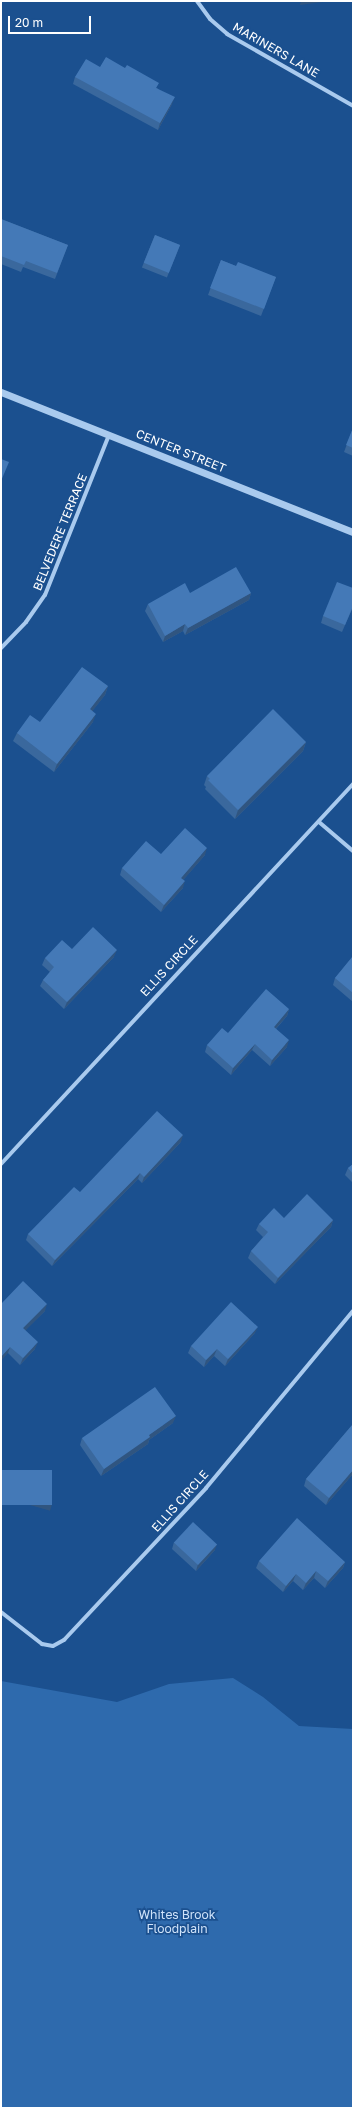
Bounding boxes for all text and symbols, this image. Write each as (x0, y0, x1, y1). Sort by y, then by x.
scale bar (10, 8, 93, 34)
text: 20 m (15, 15, 43, 30)
street label: MARINERS LANE (230, 19, 322, 81)
street label: CENTER STREET (134, 426, 228, 476)
street label: BELVEDERE TERRACE (30, 471, 90, 593)
street label: ELLIS CIRCLE (137, 933, 201, 999)
street label: ELLIS CIRCLE (149, 1467, 211, 1535)
park label: Whites Brook Floodplain (138, 1908, 216, 1936)

